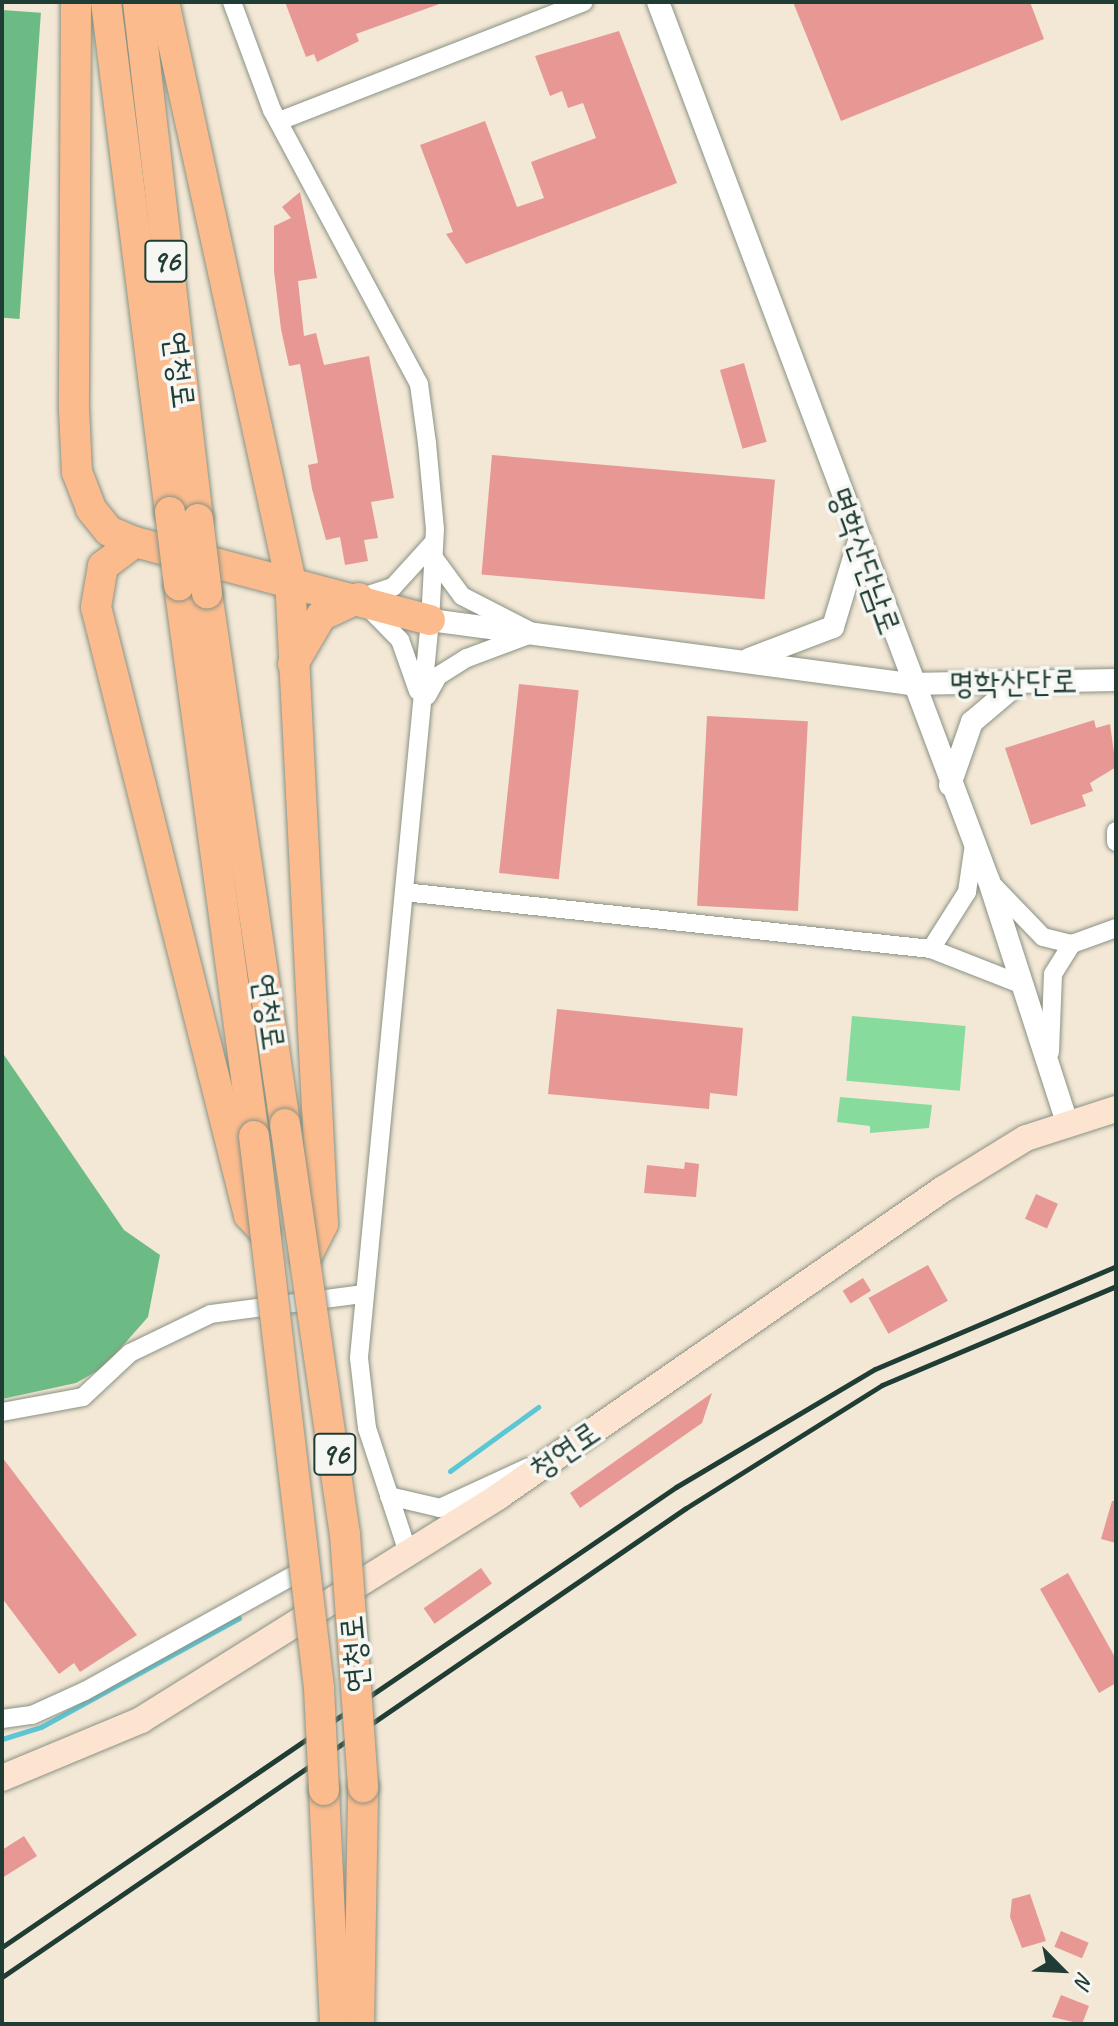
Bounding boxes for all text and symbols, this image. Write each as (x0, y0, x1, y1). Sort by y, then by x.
road number: 96 (144, 235, 188, 287)
street label: 연청로 (155, 329, 203, 411)
street label: 명학산단남로 (820, 482, 908, 640)
street label: 명학산단로 (948, 663, 1078, 703)
street label: 연청로 (244, 971, 292, 1053)
street label: 청연로 (522, 1413, 608, 1489)
road number: 96 (313, 1428, 357, 1480)
street label: 연청로 (333, 1614, 377, 1694)
north arrow (1022, 1930, 1102, 2010)
text: N (1068, 1968, 1099, 1992)

